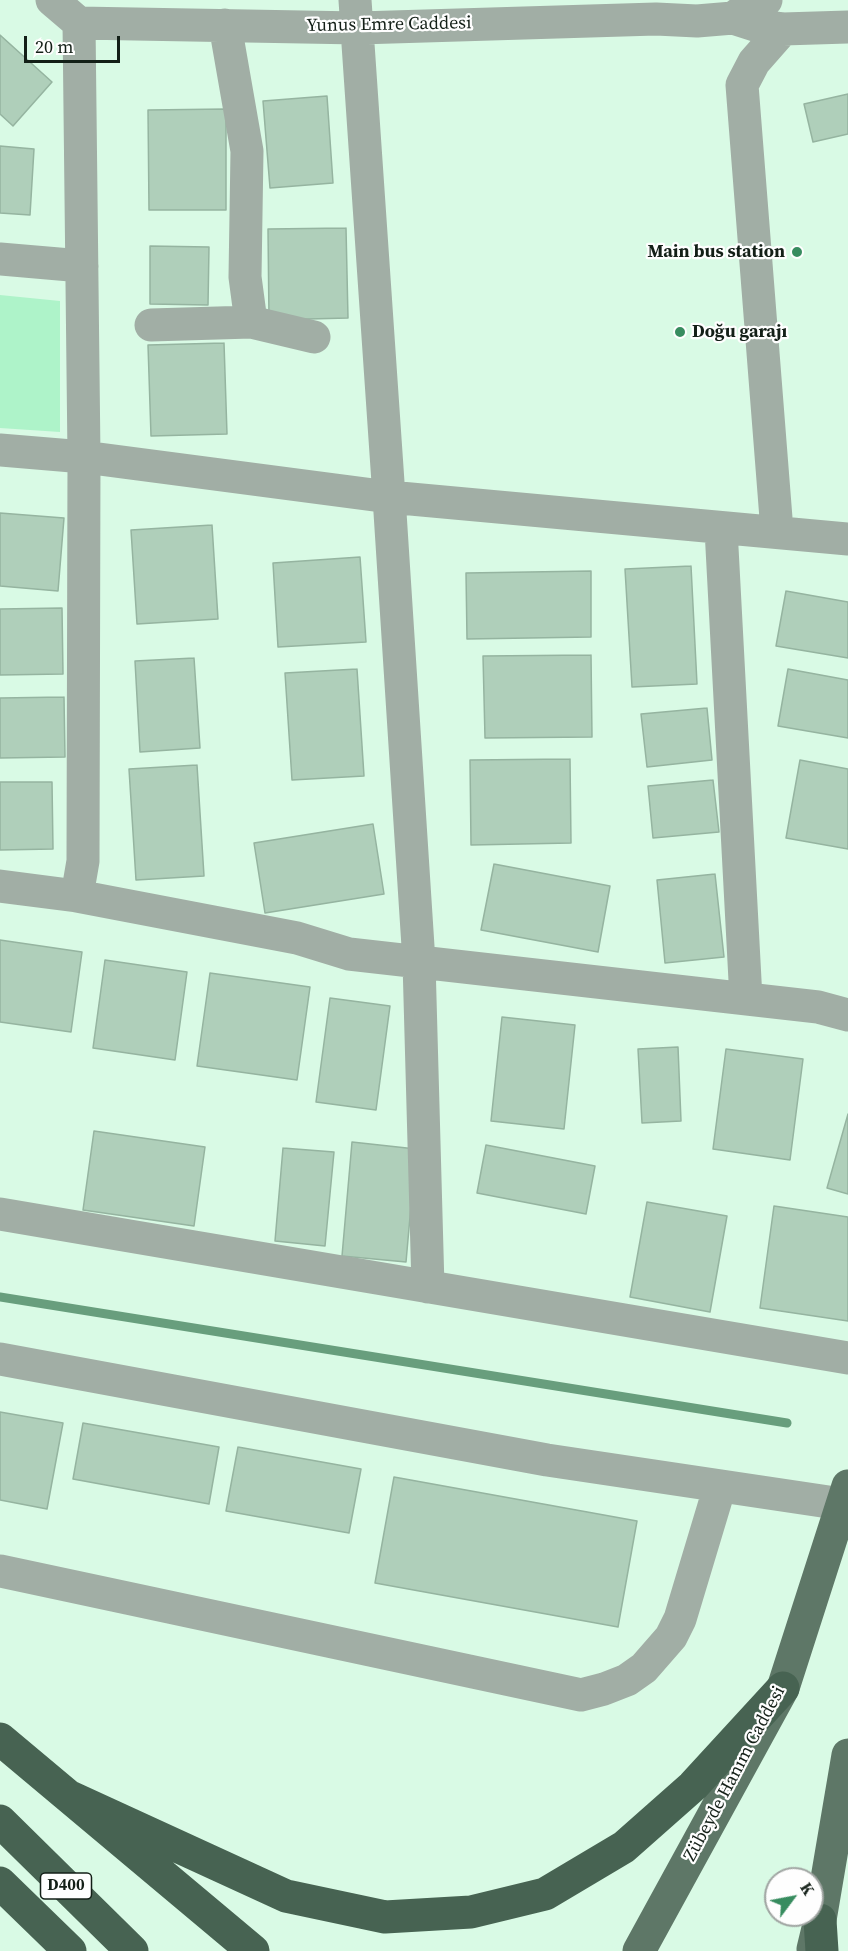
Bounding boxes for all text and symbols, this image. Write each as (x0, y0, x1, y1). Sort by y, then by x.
street label: Yunus Emre Caddesi (306, 13, 472, 37)
scale bar (27, 24, 123, 62)
text: 20 m (35, 34, 73, 59)
place label: Main bus station (648, 241, 785, 263)
marker: Main bus station (790, 245, 804, 259)
place label: Doğu garajı (692, 321, 787, 343)
marker: Doğu garajı (673, 325, 687, 339)
street label: Zübeyde Hanım Caddesi (680, 1683, 790, 1865)
north arrow (764, 1867, 824, 1927)
road number: D400 (40, 1873, 92, 1899)
text: K (795, 1878, 820, 1899)

